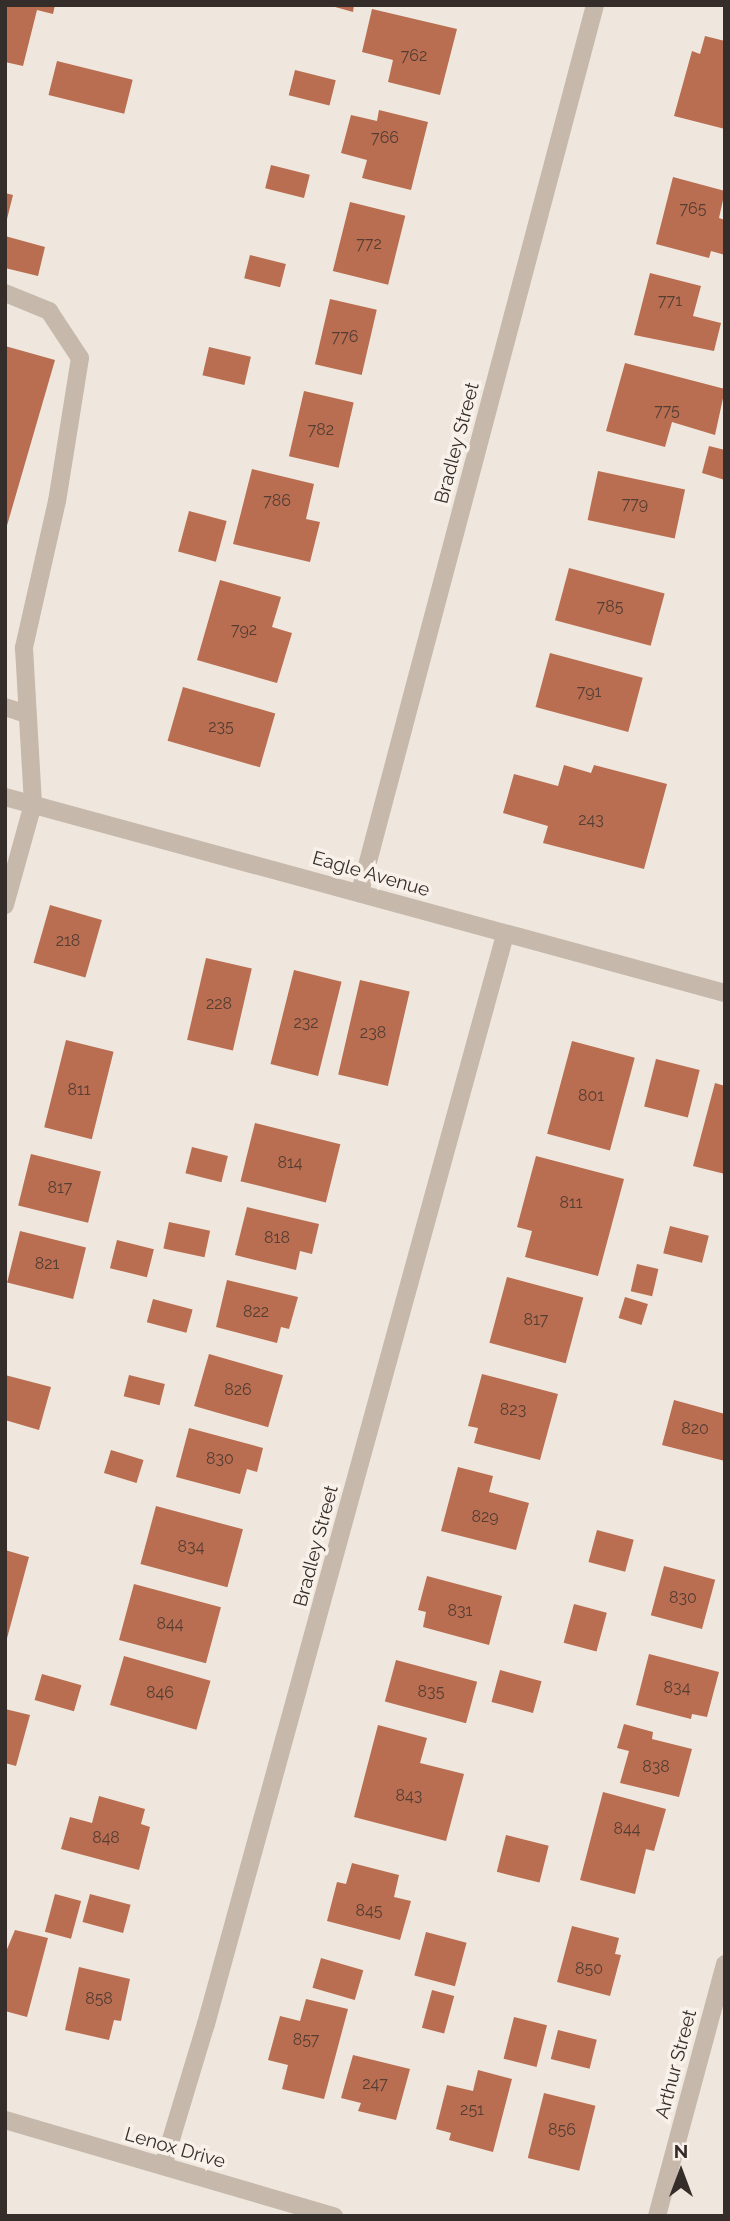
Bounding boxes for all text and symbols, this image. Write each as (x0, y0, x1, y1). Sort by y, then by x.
house number: 762 (401, 46, 427, 66)
house number: 766 (371, 128, 399, 148)
house number: 765 (680, 199, 706, 219)
house number: 772 (356, 234, 382, 254)
house number: 771 (658, 291, 682, 311)
house number: 776 (332, 327, 358, 347)
street label: Bradley Street (430, 380, 484, 506)
house number: 775 (654, 401, 680, 421)
house number: 782 (308, 420, 334, 440)
house number: 786 (263, 491, 291, 511)
house number: 779 (622, 494, 648, 514)
house number: 785 (597, 597, 623, 617)
house number: 792 (231, 620, 257, 640)
house number: 791 (577, 682, 601, 702)
house number: 235 (208, 717, 234, 737)
house number: 243 (578, 810, 604, 830)
street label: Eagle Avenue (309, 846, 433, 902)
house number: 218 (56, 931, 80, 951)
house number: 228 (206, 994, 232, 1014)
house number: 232 (293, 1013, 319, 1033)
house number: 238 (360, 1023, 386, 1043)
house number: 811 (67, 1080, 91, 1100)
house number: 801 (578, 1086, 604, 1106)
house number: 814 (277, 1153, 303, 1173)
house number: 817 (48, 1178, 72, 1198)
house number: 811 (559, 1193, 583, 1213)
house number: 818 (264, 1228, 290, 1248)
house number: 821 (35, 1254, 59, 1274)
house number: 822 (243, 1302, 269, 1322)
house number: 817 (524, 1310, 548, 1330)
house number: 826 (224, 1380, 252, 1400)
house number: 823 (500, 1400, 526, 1420)
house number: 820 (681, 1419, 709, 1439)
house number: 830 (206, 1449, 234, 1469)
street label: Bradley Street (289, 1483, 343, 1609)
house number: 829 (471, 1507, 499, 1527)
house number: 834 (178, 1537, 204, 1557)
house number: 830 (669, 1588, 697, 1608)
house number: 831 (448, 1601, 472, 1621)
house number: 844 (157, 1614, 183, 1634)
house number: 834 (664, 1678, 690, 1698)
house number: 835 (418, 1682, 444, 1702)
house number: 846 (146, 1683, 174, 1703)
house number: 838 (642, 1757, 670, 1777)
house number: 843 (396, 1786, 422, 1806)
house number: 844 (614, 1819, 640, 1839)
house number: 848 (92, 1828, 120, 1848)
house number: 845 (356, 1901, 382, 1921)
house number: 850 (575, 1959, 603, 1979)
house number: 858 (85, 1989, 113, 2009)
street label: Arthur Street (650, 2007, 702, 2121)
house number: 857 (293, 2030, 319, 2050)
house number: 247 (362, 2074, 388, 2094)
house number: 251 (460, 2100, 484, 2120)
house number: 856 (548, 2120, 576, 2140)
street label: Lenox Drive (122, 2123, 228, 2173)
north arrow (646, 2137, 716, 2207)
text: N (674, 2140, 688, 2162)

